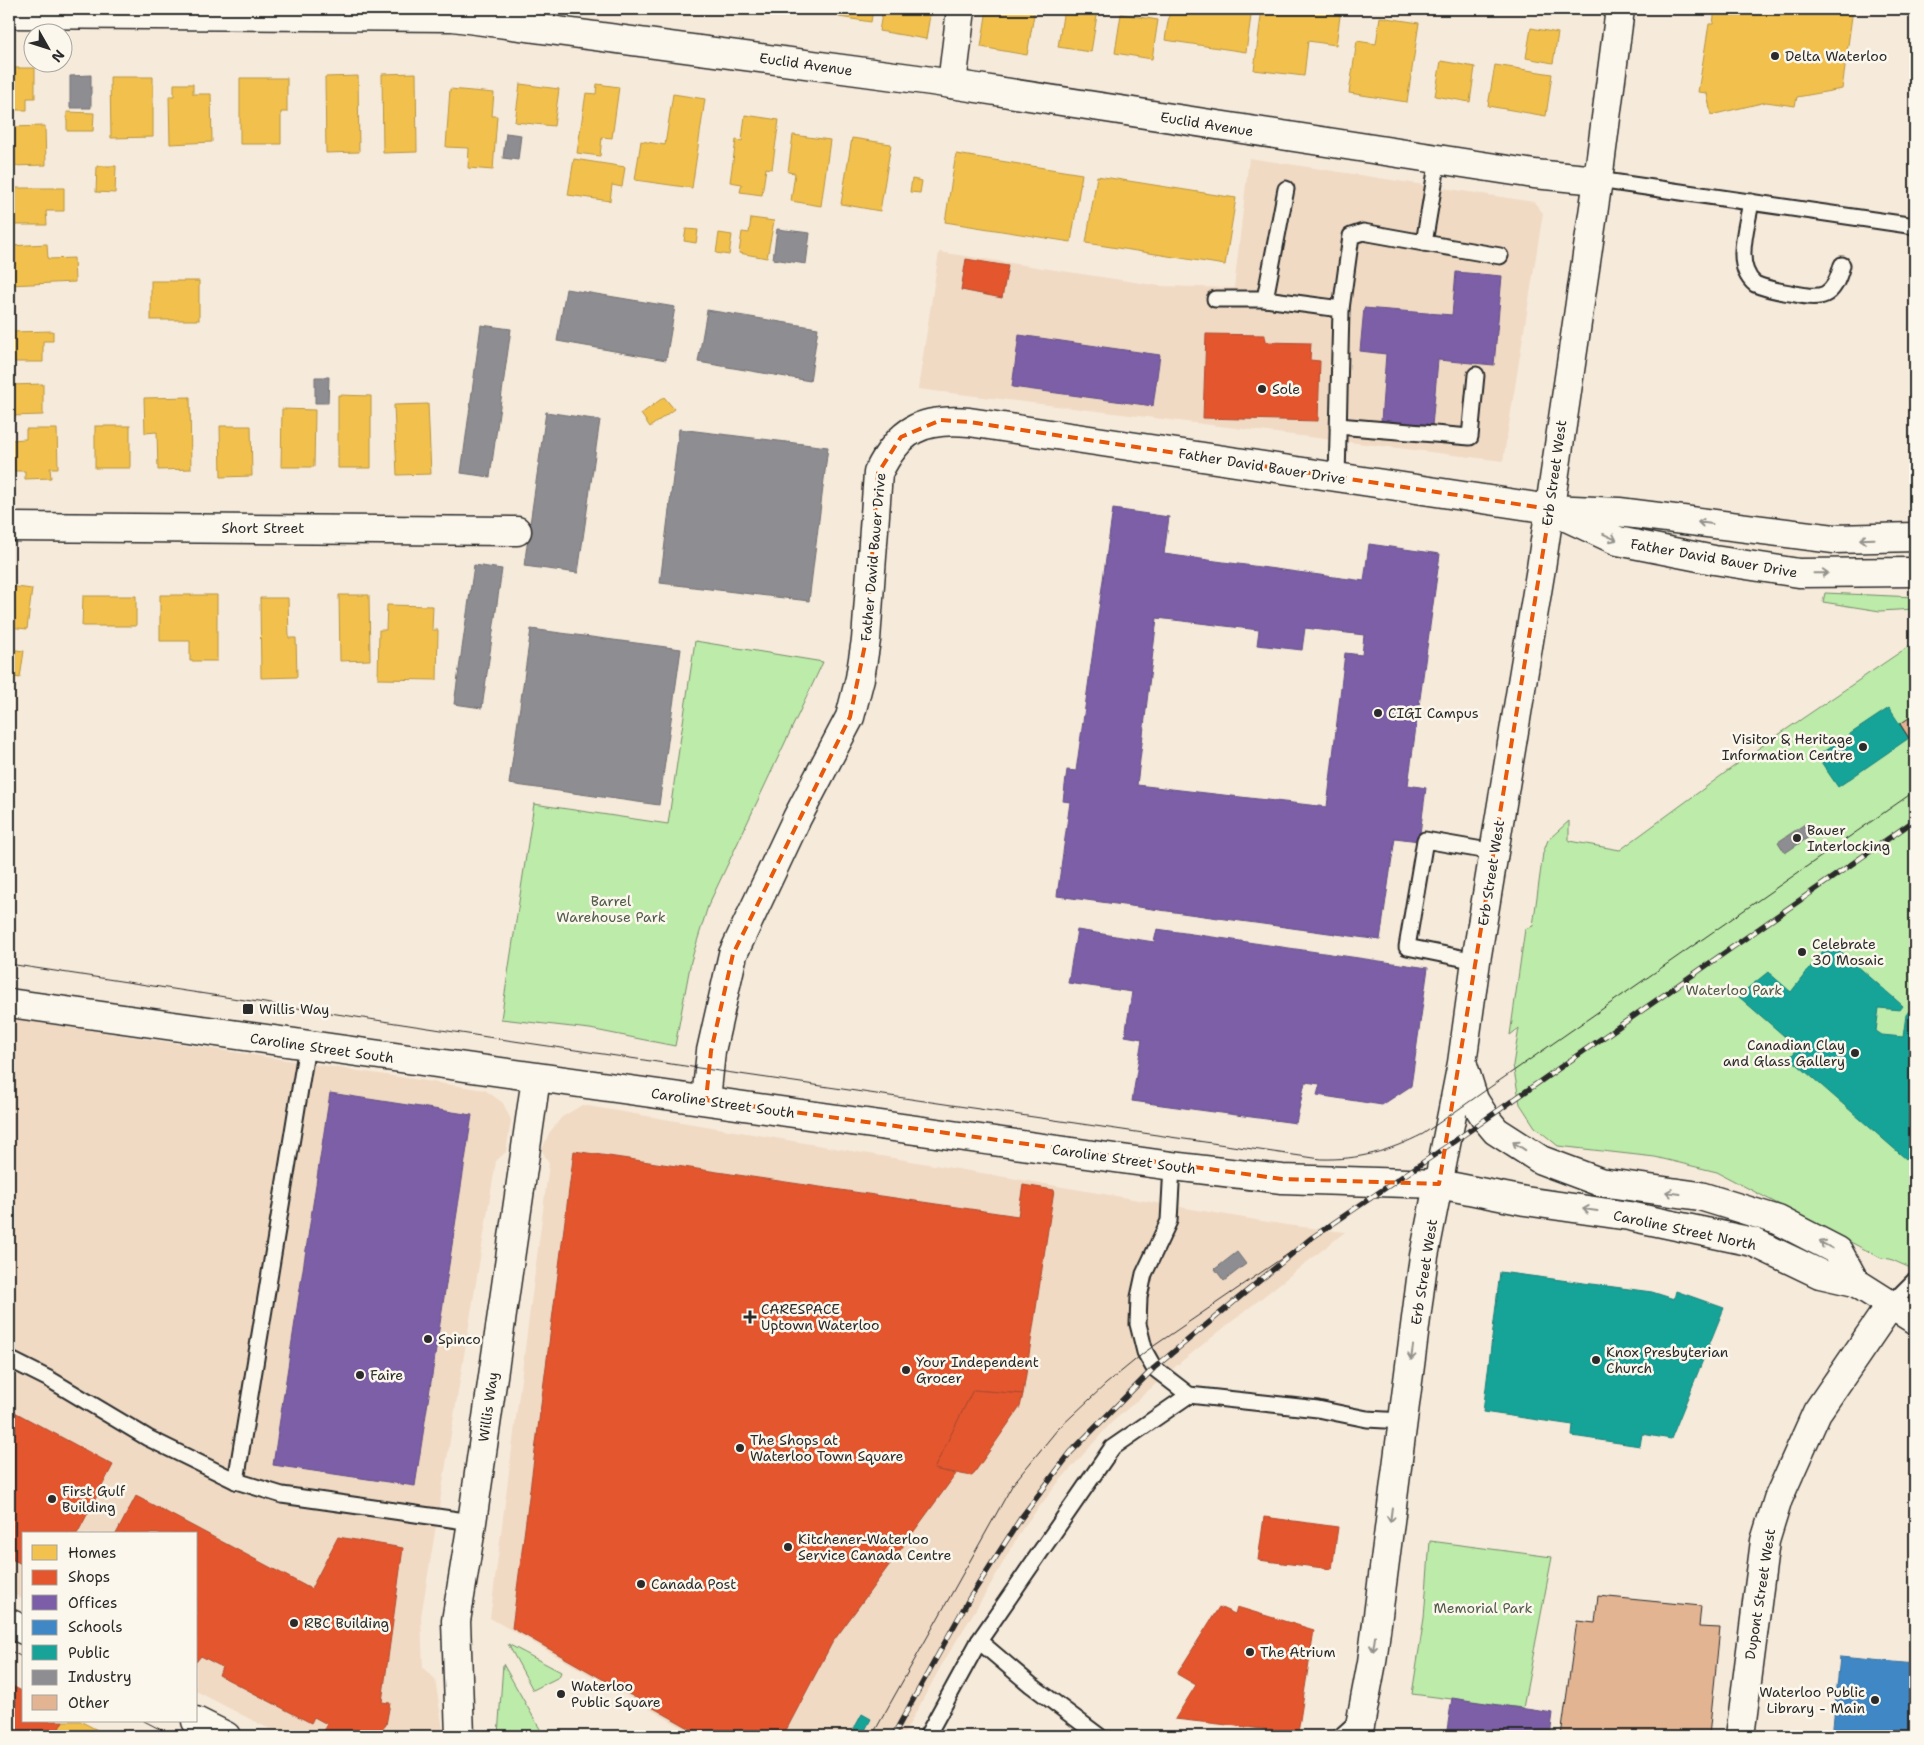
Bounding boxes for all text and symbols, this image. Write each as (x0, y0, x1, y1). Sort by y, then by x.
north arrow (22, 22, 72, 72)
text: N (48, 46, 69, 66)
place label: Delta Waterloo (1785, 47, 1887, 65)
street label: Euclid Avenue (758, 49, 854, 79)
marker: Delta Waterloo (1769, 50, 1781, 62)
street label: Euclid Avenue (1159, 108, 1255, 140)
place label: Sole (1272, 380, 1300, 398)
marker: Sole (1256, 383, 1268, 395)
street label: Erb Street West (1538, 419, 1570, 527)
street label: Father David Bauer Drive (1177, 444, 1347, 488)
street label: Father David Bauer Drive (857, 472, 889, 642)
one-way arrow (1697, 518, 1713, 528)
street label: Short Street (222, 519, 304, 537)
one-way arrow (1602, 533, 1617, 542)
street label: Father David Bauer Drive (1629, 534, 1799, 582)
one-way arrow (1859, 534, 1875, 543)
one-way arrow (1812, 568, 1829, 578)
place label: CIGI Campus (1388, 704, 1479, 722)
marker: CIGI Campus (1372, 707, 1384, 719)
place label: Visitor & Heritage Information Centre (1722, 730, 1853, 764)
marker: Visitor & Heritage Information Centre (1857, 741, 1869, 753)
street label: Erb Street West (1474, 819, 1508, 927)
place label: Bauer Interlocking (1807, 821, 1890, 855)
marker: Bauer Interlocking (1791, 832, 1803, 844)
park label: Barrel Warehouse Park (556, 892, 666, 926)
place label: Celebrate 30 Mosaic (1812, 935, 1884, 969)
marker: Celebrate 30 Mosaic (1796, 946, 1808, 958)
park label: Waterloo Park (1686, 981, 1782, 999)
place label: Willis Way (259, 1000, 329, 1018)
marker: Willis Way (241, 1002, 255, 1016)
street label: Caroline Street South (249, 1029, 395, 1067)
place label: Canadian Clay and Glass Gallery (1723, 1036, 1845, 1070)
marker: Canadian Clay and Glass Gallery (1849, 1047, 1861, 1059)
street label: Caroline Street South (650, 1084, 796, 1122)
street label: Caroline Street South (1051, 1140, 1197, 1178)
one-way arrow (1512, 1141, 1526, 1152)
one-way arrow (1665, 1187, 1681, 1197)
one-way arrow (1582, 1205, 1598, 1215)
street label: Caroline Street North (1612, 1206, 1758, 1254)
street label: Erb Street West (1407, 1218, 1441, 1326)
one-way arrow (1818, 1240, 1833, 1250)
place label: CARESPACE Uptown Waterloo (761, 1300, 880, 1334)
marker: CARESPACE Uptown Waterloo (743, 1310, 757, 1324)
place label: Spinco (438, 1330, 481, 1348)
marker: Spinco (422, 1333, 434, 1345)
place label: Knox Presbyterian Church (1606, 1343, 1729, 1377)
one-way arrow (1407, 1345, 1417, 1361)
place label: Your Independent Grocer (916, 1353, 1039, 1387)
marker: Knox Presbyterian Church (1590, 1354, 1602, 1366)
marker: Your Independent Grocer (900, 1364, 912, 1376)
place label: Faire (370, 1366, 403, 1384)
marker: Faire (354, 1369, 366, 1381)
street label: Willis Way (474, 1371, 502, 1443)
place label: The Shops at Waterloo Town Square (750, 1431, 903, 1465)
marker: The Shops at Waterloo Town Square (734, 1442, 746, 1454)
place label: First Gulf Building (62, 1482, 126, 1516)
marker: First Gulf Building (46, 1493, 58, 1505)
one-way arrow (1386, 1506, 1396, 1522)
street label: Dupont Street West (1741, 1527, 1779, 1661)
place label: Kitchener-Waterloo Service Canada Centre (798, 1530, 951, 1564)
legend (22, 1532, 198, 1722)
marker: Kitchener-Waterloo Service Canada Centre (782, 1541, 794, 1553)
text: Homes (68, 1543, 116, 1563)
text: Shops (68, 1567, 110, 1587)
place label: Canada Post (651, 1575, 736, 1593)
marker: Canada Post (635, 1578, 647, 1590)
text: Offices (68, 1593, 117, 1613)
park label: Memorial Park (1433, 1599, 1533, 1617)
place label: RBC Building (304, 1614, 389, 1632)
text: Schools (68, 1617, 123, 1637)
marker: RBC Building (288, 1617, 300, 1629)
one-way arrow (1369, 1636, 1379, 1652)
text: Public (68, 1643, 110, 1663)
place label: The Atrium (1260, 1643, 1336, 1661)
marker: The Atrium (1244, 1646, 1256, 1658)
text: Industry (68, 1667, 132, 1687)
place label: Waterloo Public Square (571, 1677, 661, 1711)
place label: Waterloo Public Library - Main (1759, 1683, 1865, 1717)
marker: Waterloo Public Square (555, 1688, 567, 1700)
text: Other (68, 1693, 110, 1713)
marker: Waterloo Public Library - Main (1869, 1694, 1881, 1706)

